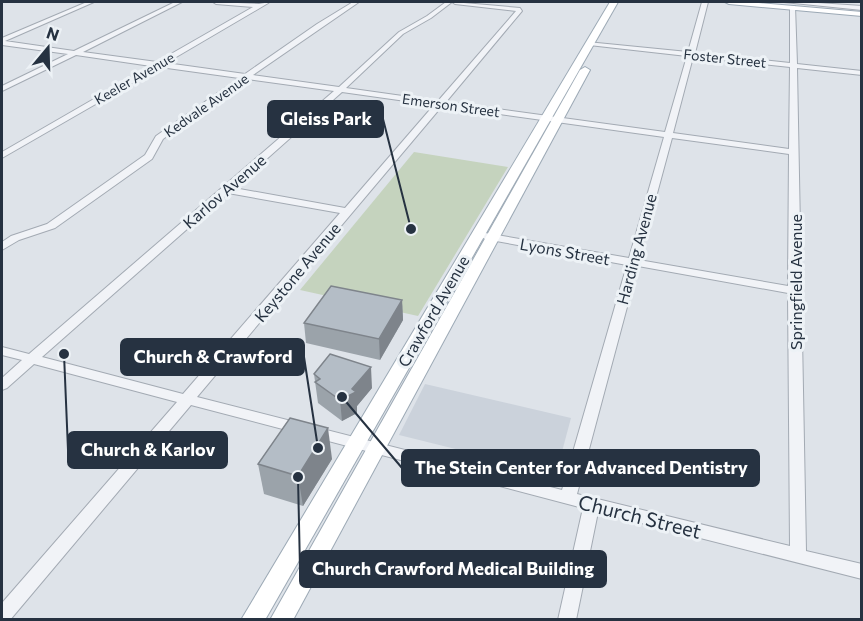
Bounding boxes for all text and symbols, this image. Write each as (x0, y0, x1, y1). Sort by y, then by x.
north arrow (18, 18, 78, 78)
text: N (44, 22, 62, 44)
street label: Foster Street (683, 45, 767, 71)
street label: Keeler Avenue (91, 48, 177, 108)
street label: Kedvale Avenue (161, 70, 251, 140)
street label: Emerson Street (401, 90, 501, 120)
callout: Gleiss Park (268, 101, 383, 137)
text: Gleiss Park (280, 107, 372, 129)
street label: Karlov Avenue (179, 150, 269, 232)
street label: Harding Avenue (612, 191, 660, 307)
street label: Springfield Avenue (786, 214, 805, 350)
street label: Keystone Avenue (250, 218, 344, 326)
street label: Lyons Street (519, 234, 612, 268)
street label: Crawford Avenue (393, 252, 473, 370)
callout: Church & Crawford (121, 339, 304, 375)
text: Church & Crawford (133, 345, 293, 367)
callout: Church & Karlov (68, 432, 227, 468)
text: Church & Karlov (81, 438, 215, 460)
callout: The Stein Center for Advanced Dentistry (402, 450, 759, 486)
text: The Stein Center for Advanced Dentistry (414, 456, 748, 478)
street label: Church Street (576, 489, 704, 543)
callout: Church Crawford Medical Building (300, 551, 606, 587)
text: Church Crawford Medical Building (312, 557, 594, 579)

